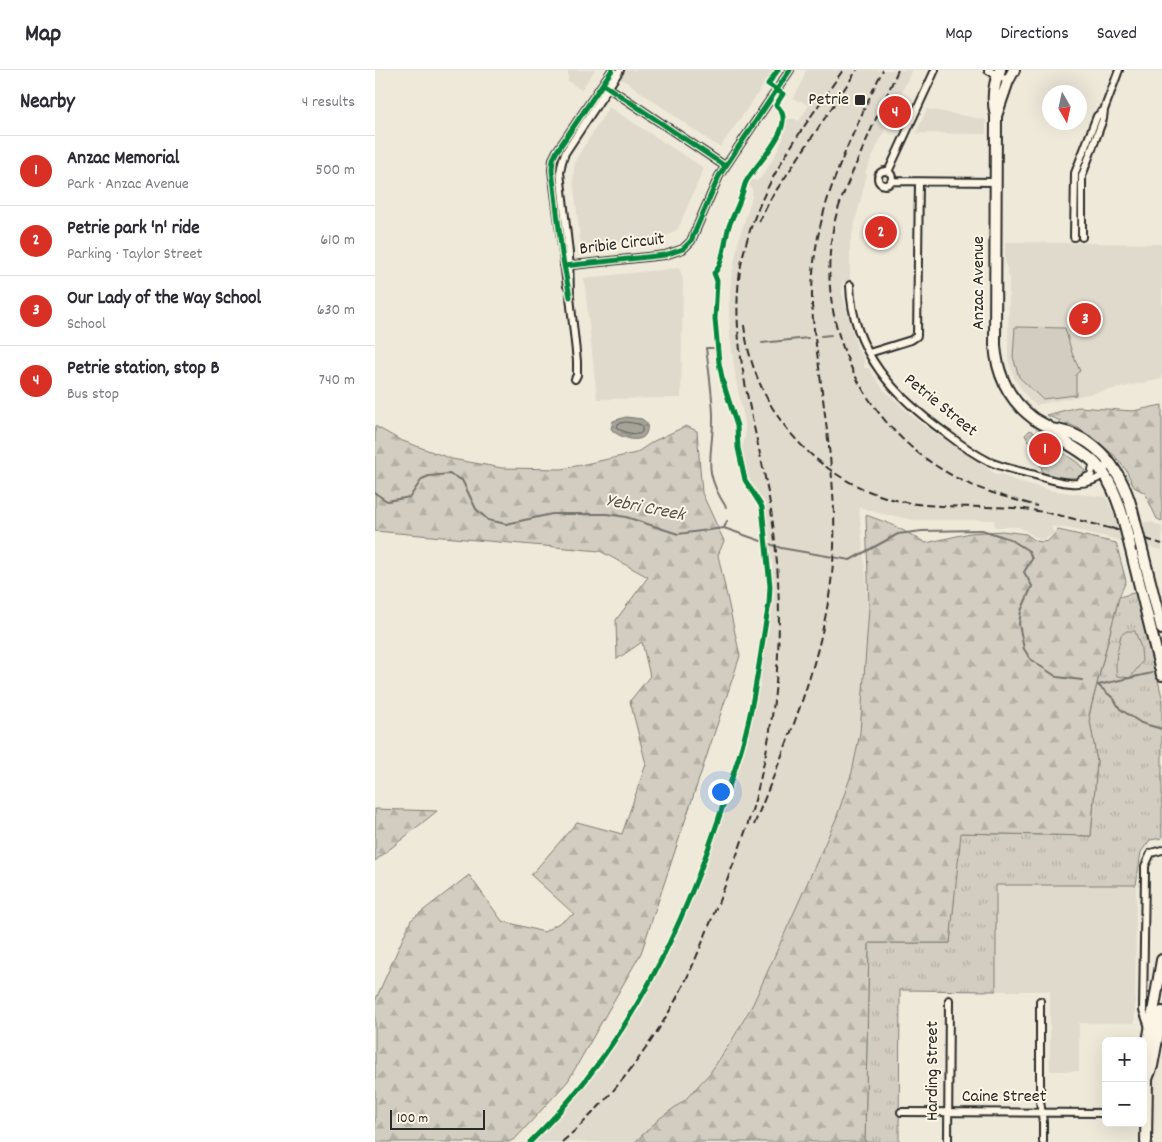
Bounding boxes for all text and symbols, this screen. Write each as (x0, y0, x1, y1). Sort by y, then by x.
text: Map (25, 18, 61, 52)
text: Map (945, 22, 972, 47)
text: Directions (1000, 22, 1069, 47)
text: Saved (1097, 22, 1137, 47)
north arrow (1042, 85, 1087, 130)
text: Nearby (20, 88, 75, 118)
place label: Petrie (808, 88, 849, 113)
text: 4 results (302, 91, 355, 114)
marker: Petrie (853, 93, 867, 107)
pin: 4 (879, 93, 911, 131)
text: Anzac Memorial (67, 146, 179, 173)
text: 1 (34, 159, 38, 182)
text: 500 m (315, 159, 355, 182)
text: Park · Anzac Avenue (67, 173, 189, 196)
pin: 2 (865, 213, 897, 251)
text: Petrie park 'n' ride (67, 216, 200, 243)
street label: Bribie Circuit (578, 227, 666, 263)
text: 2 (33, 229, 40, 252)
text: 610 m (320, 229, 355, 252)
street label: Anzac Avenue (967, 236, 992, 330)
text: Parking · Taylor Street (67, 243, 202, 266)
text: Our Lady of the Way School (67, 286, 261, 313)
text: 3 (32, 299, 40, 322)
text: 630 m (317, 299, 355, 322)
pin: 3 (1069, 300, 1101, 338)
text: School (67, 313, 106, 336)
text: Petrie station, stop B (67, 356, 219, 383)
street label: Petrie Street (898, 368, 983, 444)
text: 4 (33, 369, 39, 392)
text: 740 m (319, 369, 355, 392)
text: Bus stop (67, 383, 119, 406)
pin: 1 (1029, 430, 1061, 468)
water label: Yebri Creek (603, 488, 689, 530)
your location (708, 779, 734, 805)
street label: Harding Street (921, 1021, 946, 1121)
map controls (1102, 1037, 1147, 1127)
button: + (1102, 1037, 1147, 1082)
button: − (1102, 1082, 1147, 1127)
street label: Caine Street (962, 1085, 1047, 1110)
scale bar (390, 1107, 485, 1130)
text: 100 m (397, 1109, 428, 1129)

